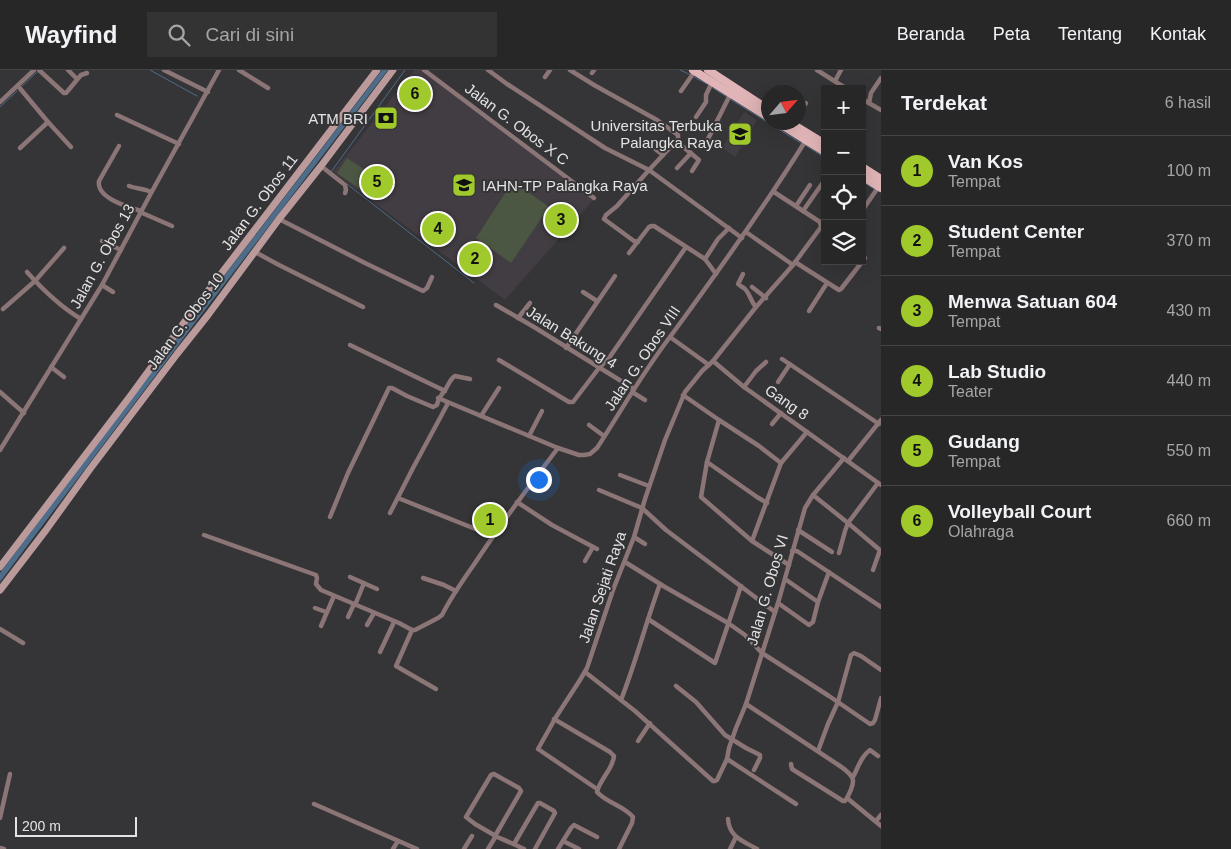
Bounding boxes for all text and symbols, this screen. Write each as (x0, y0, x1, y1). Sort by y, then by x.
search box (147, 12, 497, 57)
text: Wayfind (25, 21, 117, 48)
icon: search (165, 21, 193, 49)
text: Cari di sini (205, 24, 294, 45)
text: Beranda (897, 24, 965, 44)
text: Peta (993, 24, 1030, 44)
text: Tentang (1058, 24, 1122, 44)
text: Kontak (1150, 24, 1206, 44)
pin: 6 (399, 75, 431, 113)
street label: Jalan G. Obos X C (462, 80, 572, 169)
north arrow (761, 85, 806, 130)
map controls (821, 85, 866, 265)
button: + (821, 85, 866, 130)
text: Terdekat (901, 91, 987, 114)
text: 6 hasil (1165, 94, 1211, 111)
bank icon: ATM BRI (373, 105, 399, 131)
place label: ATM BRI (308, 110, 368, 127)
place label: Universitas Terbuka Palangka Raya (591, 117, 723, 151)
school or university icon: Universitas Terbuka Palangka Raya (727, 121, 753, 147)
button: − (821, 130, 866, 175)
street label: Jalan G. Obos 11 (217, 151, 301, 253)
text: Van Kos (948, 151, 1023, 172)
text: 1 (913, 162, 921, 179)
text: 100 m (1167, 162, 1211, 179)
pin: 5 (361, 163, 393, 201)
school or university icon: IAHN-TP Palangka Raya (451, 172, 477, 198)
text: Tempat (948, 173, 1000, 190)
button: locate (821, 175, 866, 220)
place label: IAHN-TP Palangka Raya (482, 177, 648, 194)
street label: Jalan G. Obos 13 (66, 201, 138, 311)
pin: 3 (545, 201, 577, 239)
pin: 4 (422, 210, 454, 248)
button: layers (821, 220, 866, 265)
text: Student Center (948, 221, 1084, 242)
text: 2 (913, 232, 921, 249)
text: 370 m (1167, 232, 1211, 249)
pin: 2 (459, 240, 491, 278)
text: Tempat (948, 243, 1000, 260)
street label: Jalan G. Obos 10 (143, 269, 227, 373)
text: Menwa Satuan 604 (948, 291, 1117, 312)
street label: Jalan Bakung 4 (524, 302, 620, 372)
street label: Jalan G. Obos VIII (601, 302, 683, 414)
text: 3 (913, 302, 921, 319)
text: 430 m (1167, 302, 1211, 319)
text: Tempat (948, 313, 1000, 330)
text: Lab Studio (948, 361, 1046, 382)
text: 4 (913, 372, 921, 389)
text: 440 m (1167, 372, 1211, 389)
street label: Gang 8 (762, 381, 812, 423)
text: Teater (948, 383, 992, 400)
text: Gudang (948, 431, 1020, 452)
text: 5 (913, 442, 921, 459)
text: 550 m (1167, 442, 1211, 459)
text: Tempat (948, 453, 1000, 470)
your location (526, 467, 552, 493)
pin: 1 (474, 501, 506, 539)
text: Volleyball Court (948, 501, 1091, 522)
text: 6 (913, 512, 921, 529)
text: 660 m (1167, 512, 1211, 529)
text: Olahraga (948, 523, 1014, 540)
street label: Jalan Sejati Raya (575, 528, 629, 645)
street label: Jalan G. Obos VI (743, 533, 791, 647)
scale bar (15, 814, 138, 837)
text: 200 m (22, 818, 61, 834)

